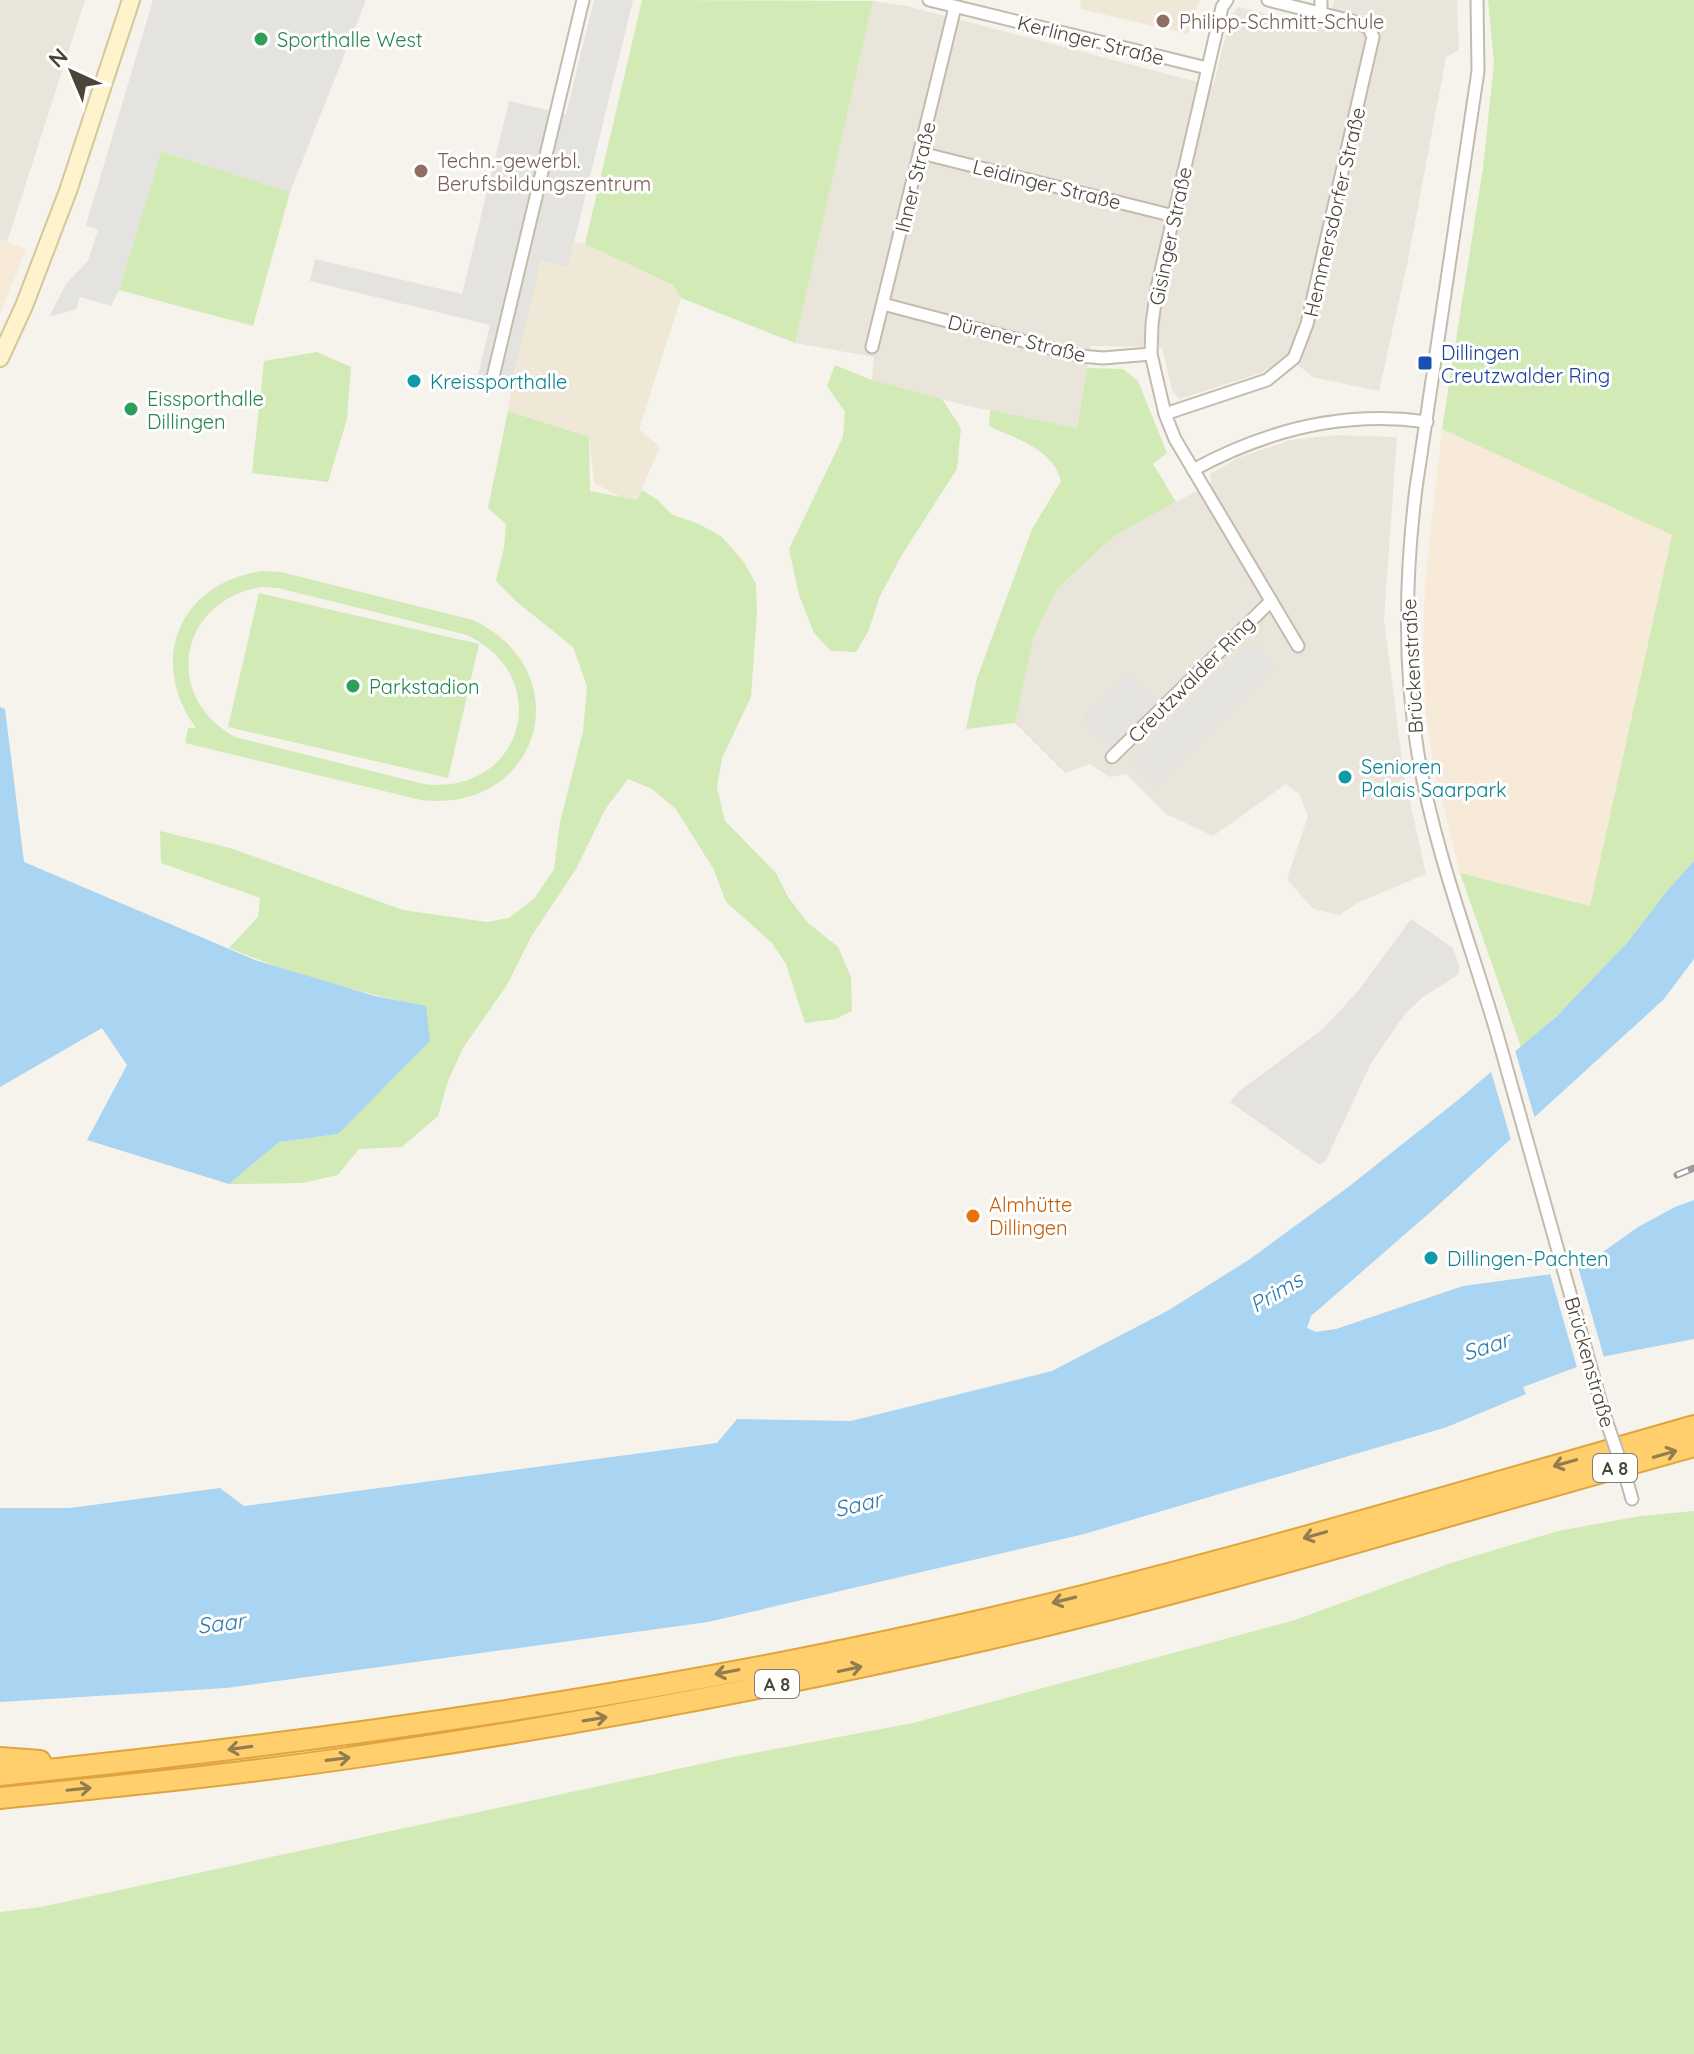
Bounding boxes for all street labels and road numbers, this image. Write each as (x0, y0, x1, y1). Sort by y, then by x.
street label: Kerlinger Straße (1015, 10, 1167, 70)
street label: Hemmersdorfer Straße (1298, 105, 1370, 319)
street label: Ihner Straße (889, 119, 941, 235)
street label: Leidinger Straße (970, 154, 1124, 214)
street label: Gisinger Straße (1143, 164, 1197, 308)
street label: Dürener Straße (945, 309, 1089, 367)
street label: Brückenstraße (1396, 598, 1428, 734)
street label: Creutzwalder Ring (1122, 610, 1260, 748)
street label: Brückenstraße (1559, 1294, 1621, 1430)
road number: A 8 (1593, 1454, 1637, 1482)
road number: A 8 (755, 1670, 799, 1698)

